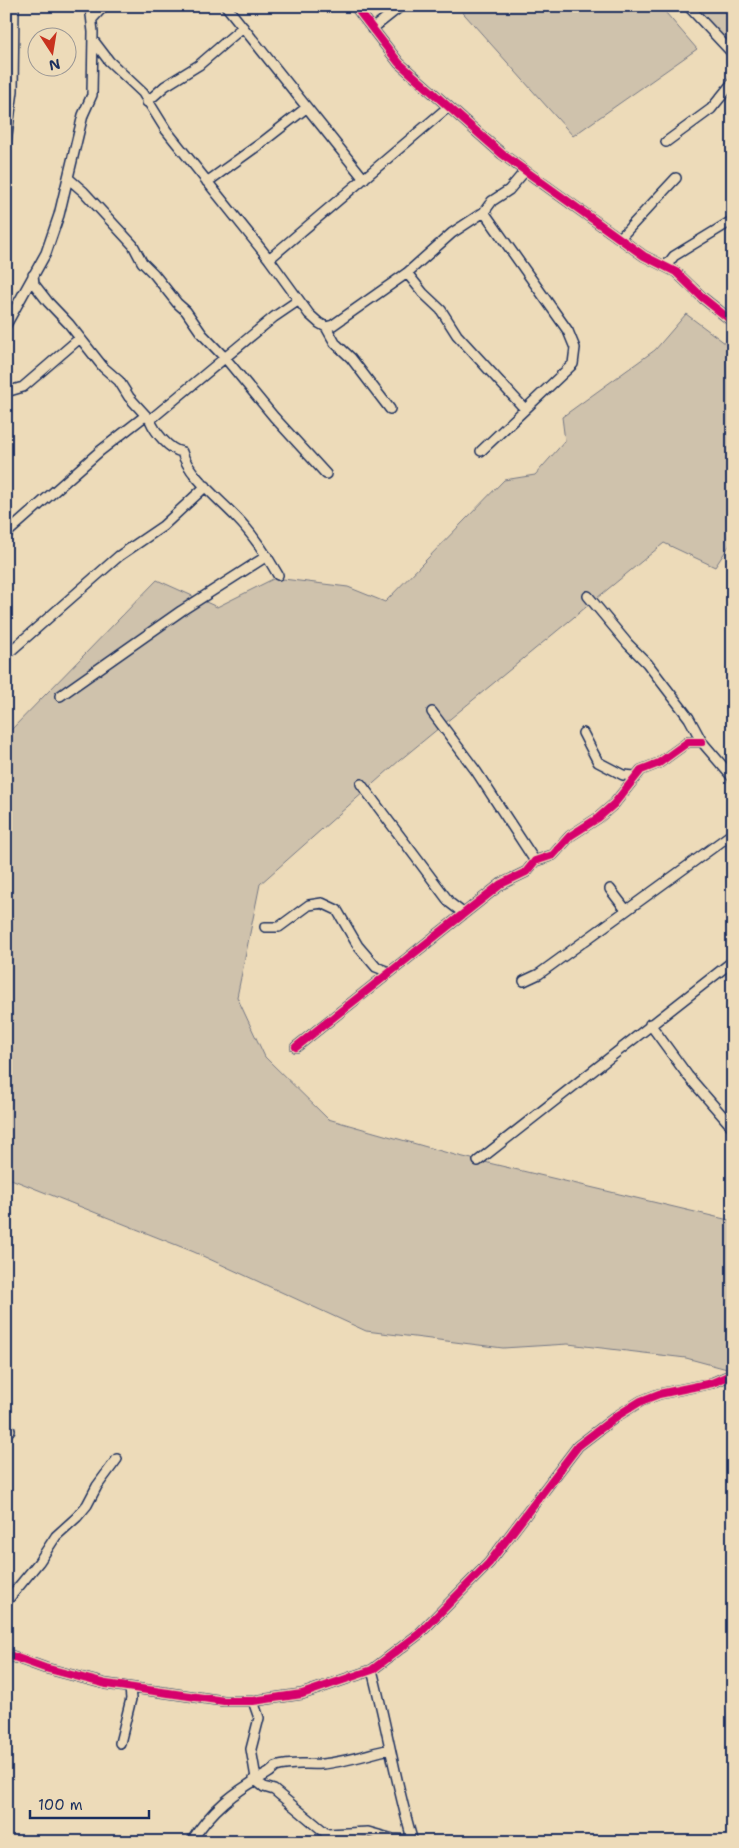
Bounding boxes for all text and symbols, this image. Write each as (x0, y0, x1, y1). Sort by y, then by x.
north arrow (28, 28, 78, 78)
text: N (47, 55, 62, 75)
scale bar (30, 1788, 149, 1820)
text: 100 m (38, 1795, 83, 1815)

